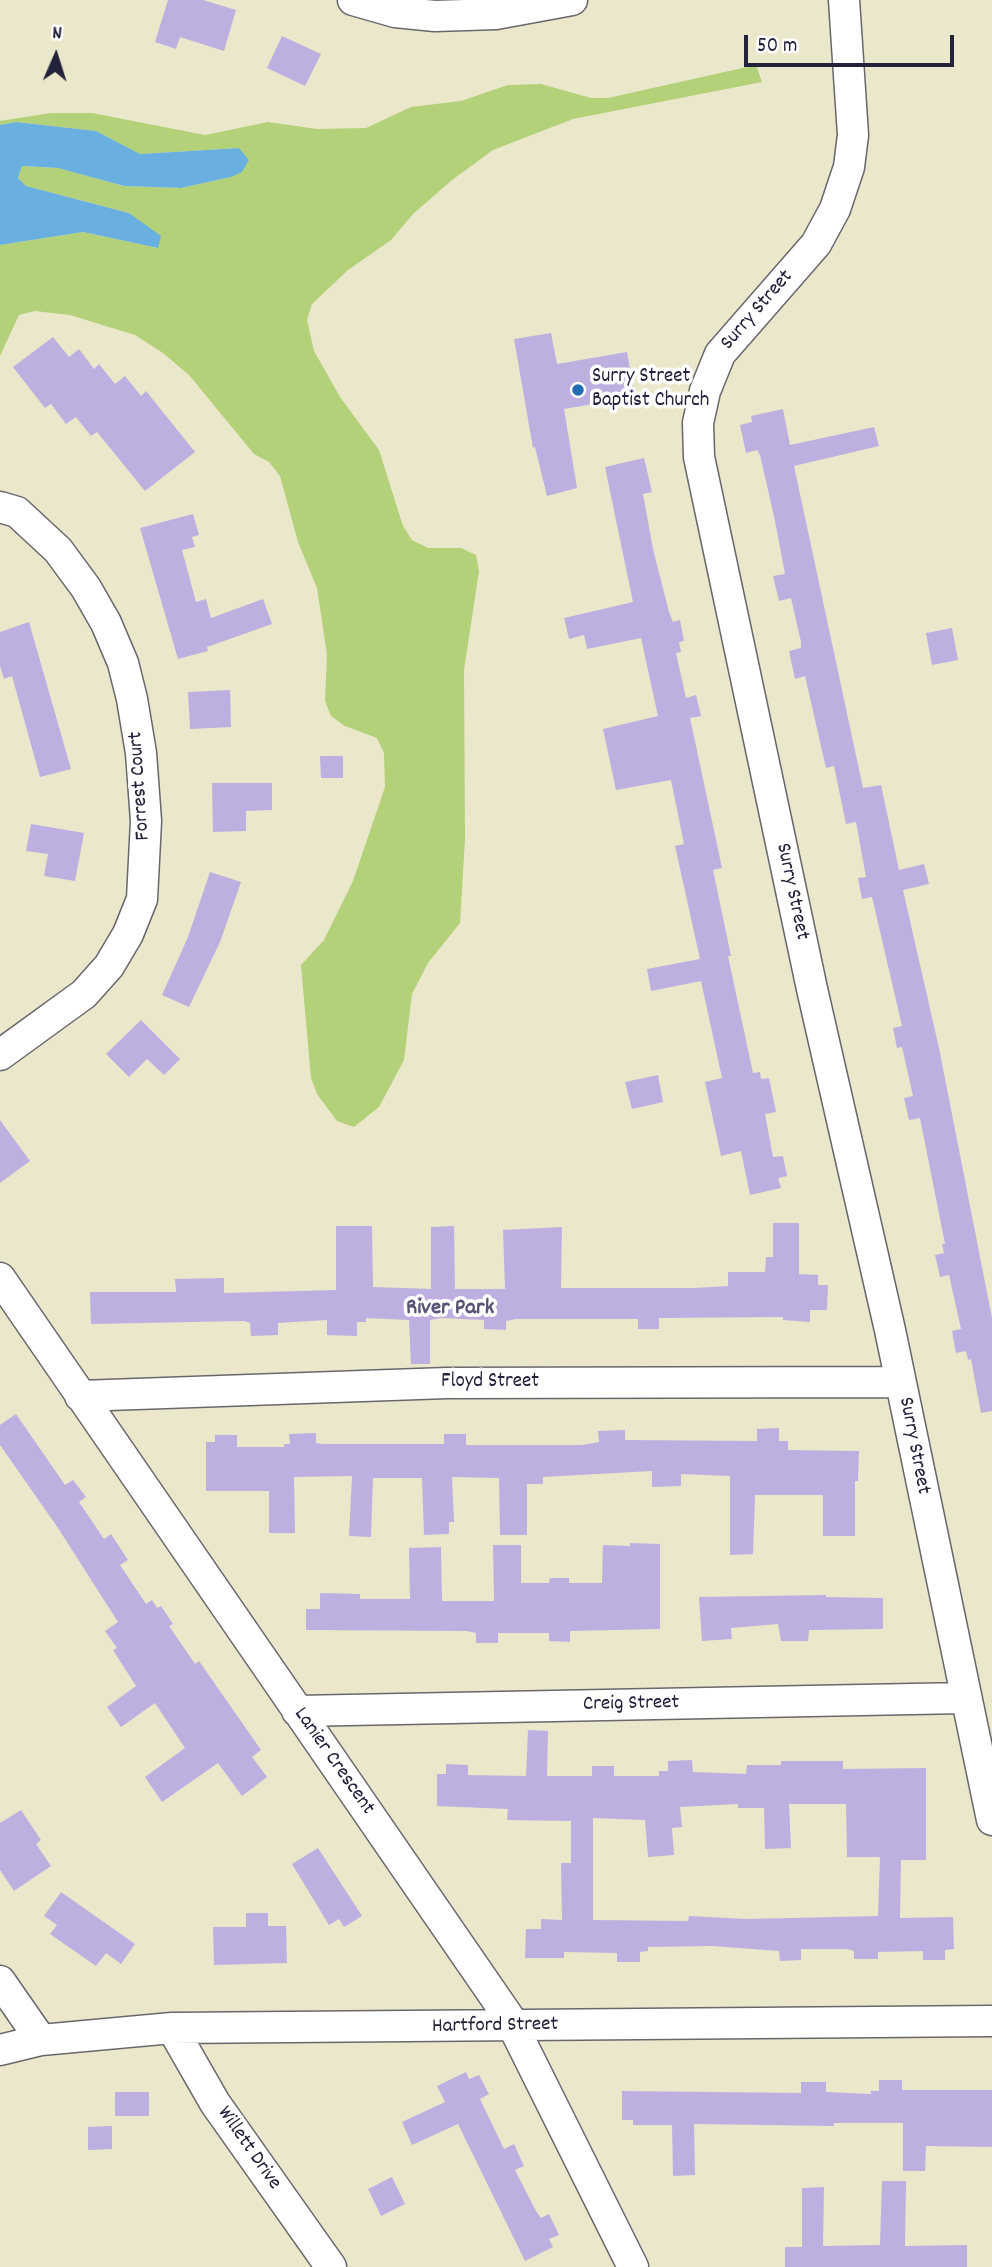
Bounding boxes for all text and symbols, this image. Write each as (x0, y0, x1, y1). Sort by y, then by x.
north arrow (21, 21, 91, 91)
text: N (52, 21, 63, 48)
scale bar (747, 21, 957, 65)
text: 50 m (757, 32, 797, 62)
street label: Surry Street (716, 266, 800, 356)
place label: Surry Street Baptist Church (592, 365, 709, 415)
marker: Surry Street Baptist Church (570, 382, 586, 398)
street label: Forrest Court (125, 731, 157, 841)
street label: Surry Street (768, 841, 814, 943)
district label: River Park (406, 1296, 494, 1324)
street label: Floyd Street (441, 1370, 539, 1396)
street label: Surry Street (891, 1395, 935, 1497)
street label: Creig Street (583, 1692, 679, 1718)
street label: Lanier Crescent (287, 1703, 379, 1821)
street label: Hartford Street (432, 2013, 558, 2041)
street label: Willett Drive (210, 2102, 286, 2196)

